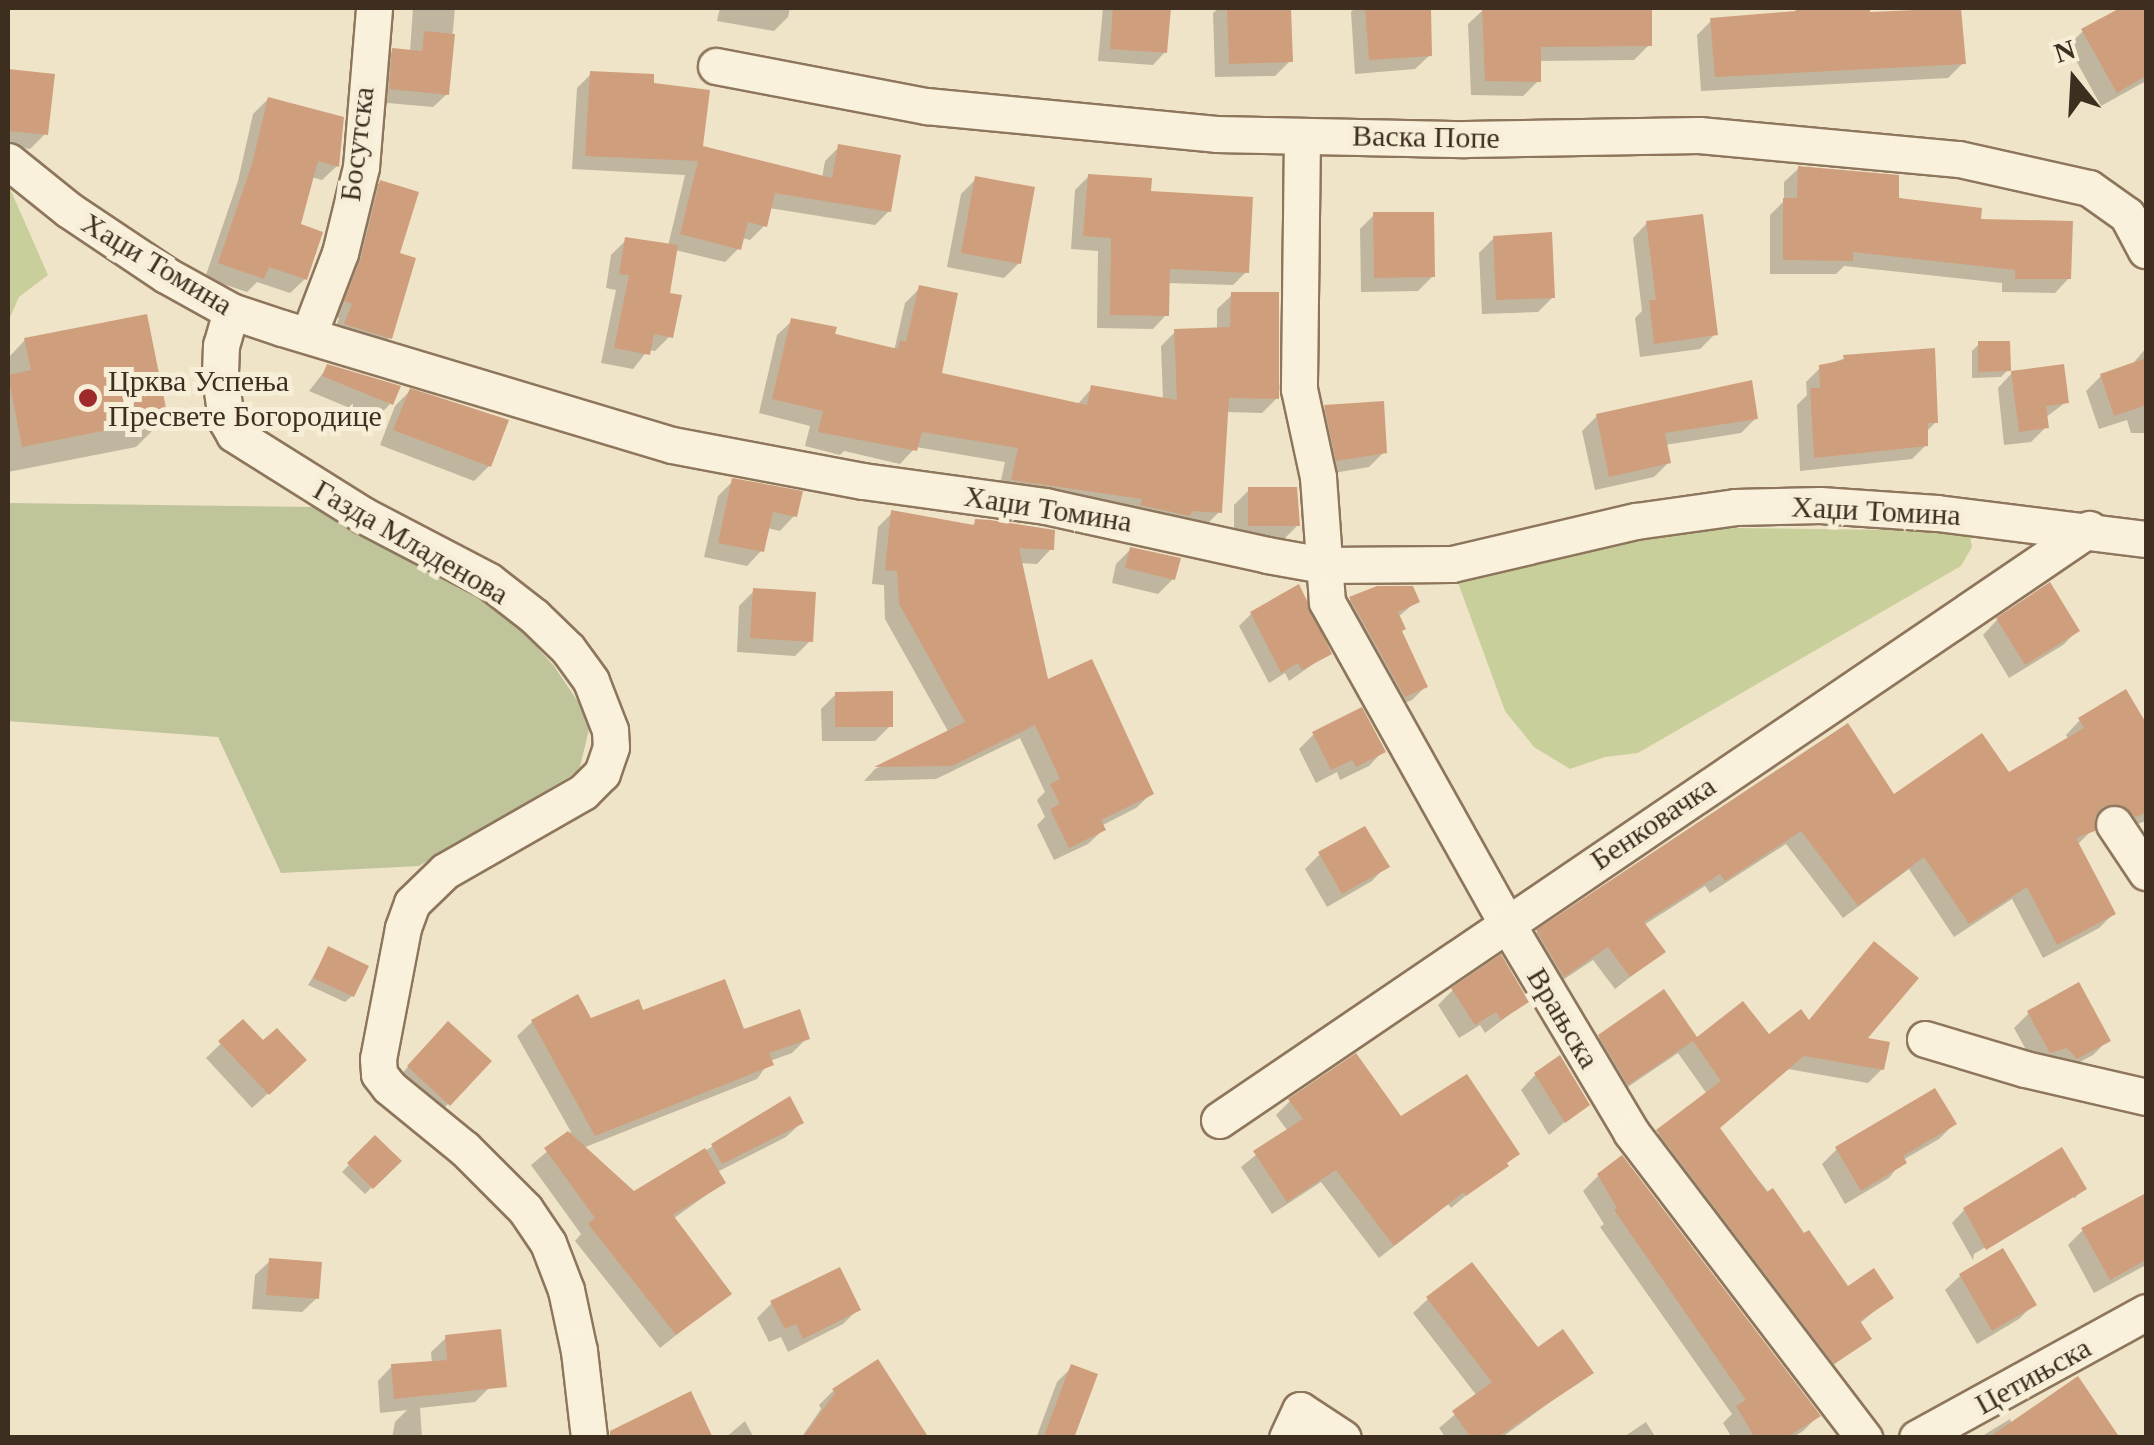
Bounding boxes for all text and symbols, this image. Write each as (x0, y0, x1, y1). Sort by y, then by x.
north arrow (2024, 30, 2124, 130)
text: N (2050, 33, 2079, 69)
street label: Босутска (332, 85, 382, 203)
street label: Васка Попе (1352, 118, 1500, 156)
street label: Хаџи Томина (75, 205, 239, 323)
place label: Црква Успења Пресвете Богородице (108, 363, 382, 434)
marker: Црква Успења Пресвете Богородице (77, 387, 99, 409)
street label: Газда Младенова (307, 472, 515, 612)
street label: Хаџи Томина (961, 478, 1135, 540)
street label: Хаџи Томина (1790, 489, 1962, 533)
street label: Бенковачка (1584, 768, 1722, 878)
street label: Врањска (1519, 961, 1607, 1075)
street label: Цетињска (1969, 1330, 2097, 1422)

